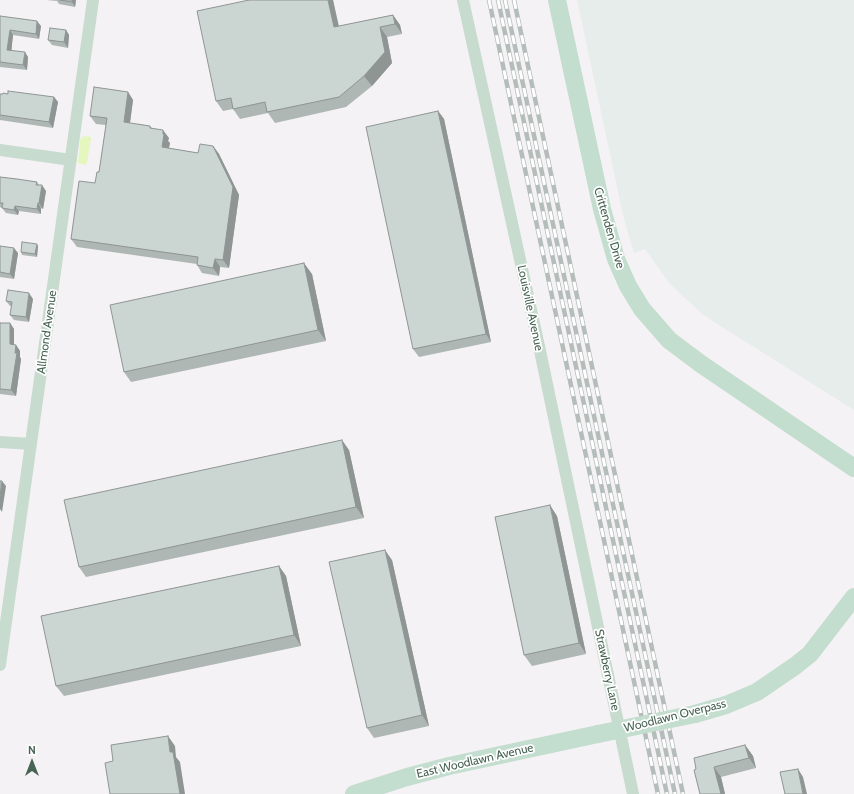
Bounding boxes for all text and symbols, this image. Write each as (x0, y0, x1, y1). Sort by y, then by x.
street label: Crittenden Drive (591, 186, 627, 270)
street label: Louisville Avenue (514, 264, 546, 352)
street label: Allmond Avenue (34, 289, 60, 375)
street label: Strawberry Lane (591, 628, 623, 712)
street label: Woodlawn Overpass (622, 696, 728, 736)
street label: East Woodlawn Avenue (415, 741, 535, 781)
north arrow (12, 742, 52, 782)
text: N (28, 743, 36, 757)

